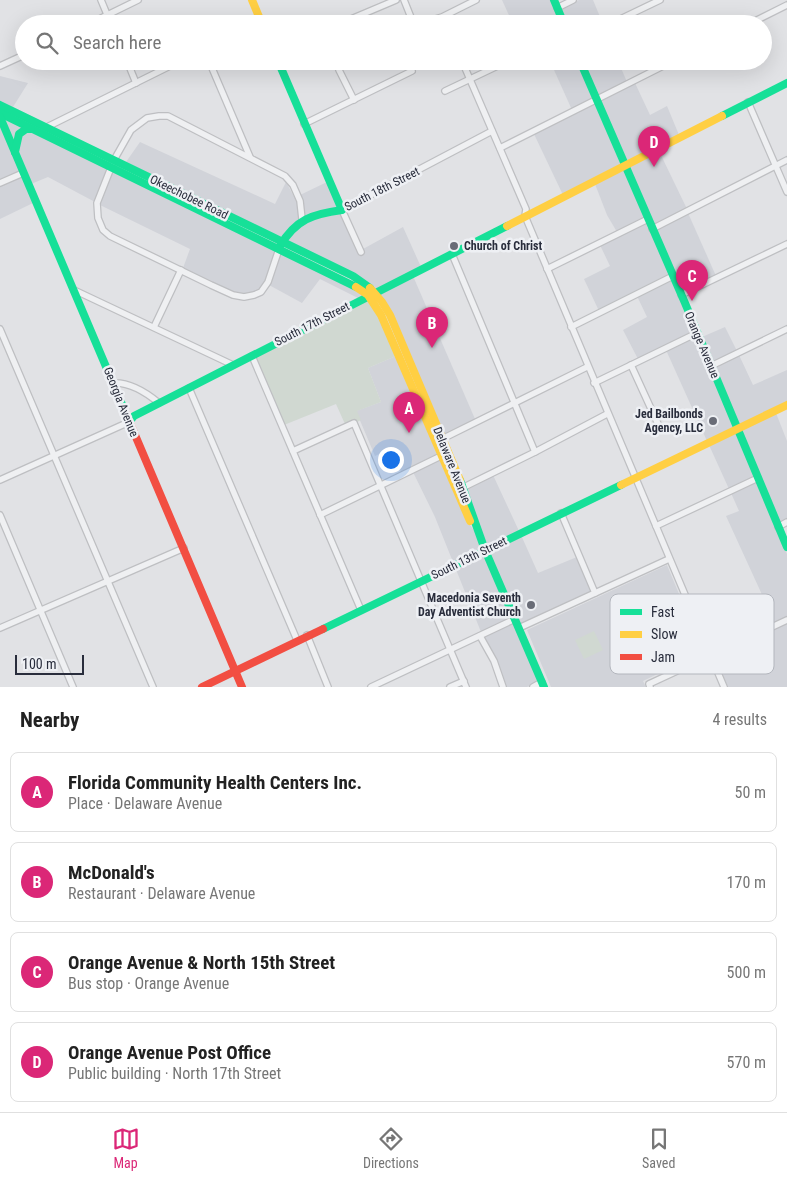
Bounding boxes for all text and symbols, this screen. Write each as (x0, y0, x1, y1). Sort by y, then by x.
search box (15, 15, 772, 70)
icon: search (33, 29, 61, 57)
text: Search here (73, 31, 161, 54)
pin: D (638, 126, 670, 167)
street label: South 18th Street (342, 164, 422, 214)
street label: Okeechobee Road (148, 172, 230, 222)
place label: Church of Christ (464, 239, 543, 253)
marker: Church of Christ (448, 240, 460, 252)
pin: C (676, 260, 708, 301)
street label: South 17th Street (272, 299, 352, 349)
pin: B (416, 307, 448, 348)
street label: Orange Avenue (682, 310, 722, 381)
street label: Georgia Avenue (101, 365, 141, 439)
pin: A (393, 392, 425, 433)
place label: Jed Bailbonds Agency, LLC (635, 407, 704, 435)
marker: Jed Bailbonds Agency, LLC (707, 415, 719, 427)
street label: Delaware Avenue (430, 425, 474, 506)
your location (378, 447, 404, 473)
street label: South 13th Street (429, 533, 509, 582)
place label: Macedonia Seventh Day Adventist Church (418, 591, 521, 619)
legend (610, 594, 774, 674)
marker: Macedonia Seventh Day Adventist Church (525, 599, 537, 611)
text: Fast (651, 604, 675, 620)
text: Slow (651, 626, 678, 642)
text: Jam (651, 649, 675, 665)
scale bar (15, 652, 84, 675)
text: 100 m (22, 656, 57, 672)
text: Nearby (20, 708, 79, 732)
text: 4 results (712, 710, 767, 729)
text: Florida Community Health Centers Inc. (68, 771, 362, 794)
text: A (32, 783, 42, 802)
text: 50 m (734, 783, 766, 802)
text: Place · Delaware Avenue (68, 794, 222, 813)
text: McDonald's (68, 861, 155, 884)
text: B (33, 873, 41, 892)
text: 170 m (727, 873, 766, 892)
text: Restaurant · Delaware Avenue (68, 884, 255, 903)
text: Orange Avenue & North 15th Street (68, 951, 335, 974)
text: C (32, 963, 42, 982)
text: 500 m (727, 963, 766, 982)
text: Bus stop · Orange Avenue (68, 974, 229, 993)
text: Orange Avenue Post Office (68, 1041, 271, 1064)
text: D (32, 1053, 42, 1072)
text: 570 m (727, 1053, 766, 1072)
text: Public building · North 17th Street (68, 1064, 281, 1083)
tab: Map (112, 1125, 140, 1171)
tab: Directions (363, 1125, 419, 1171)
tab: Saved (642, 1125, 675, 1171)

